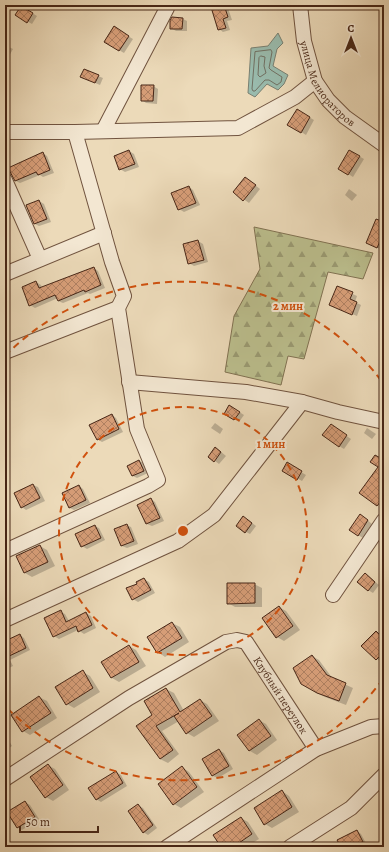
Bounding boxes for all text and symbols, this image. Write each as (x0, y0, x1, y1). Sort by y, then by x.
north arrow (331, 18, 371, 58)
text: С (348, 21, 355, 36)
street label: улица Мелиораторов (296, 38, 358, 130)
text: 2 мин (273, 298, 303, 314)
text: 1 мин (257, 436, 285, 452)
centre of rings (176, 524, 190, 538)
street label: Клубный переулок (250, 654, 311, 737)
scale bar (20, 808, 98, 834)
text: 50 m (26, 814, 50, 830)

